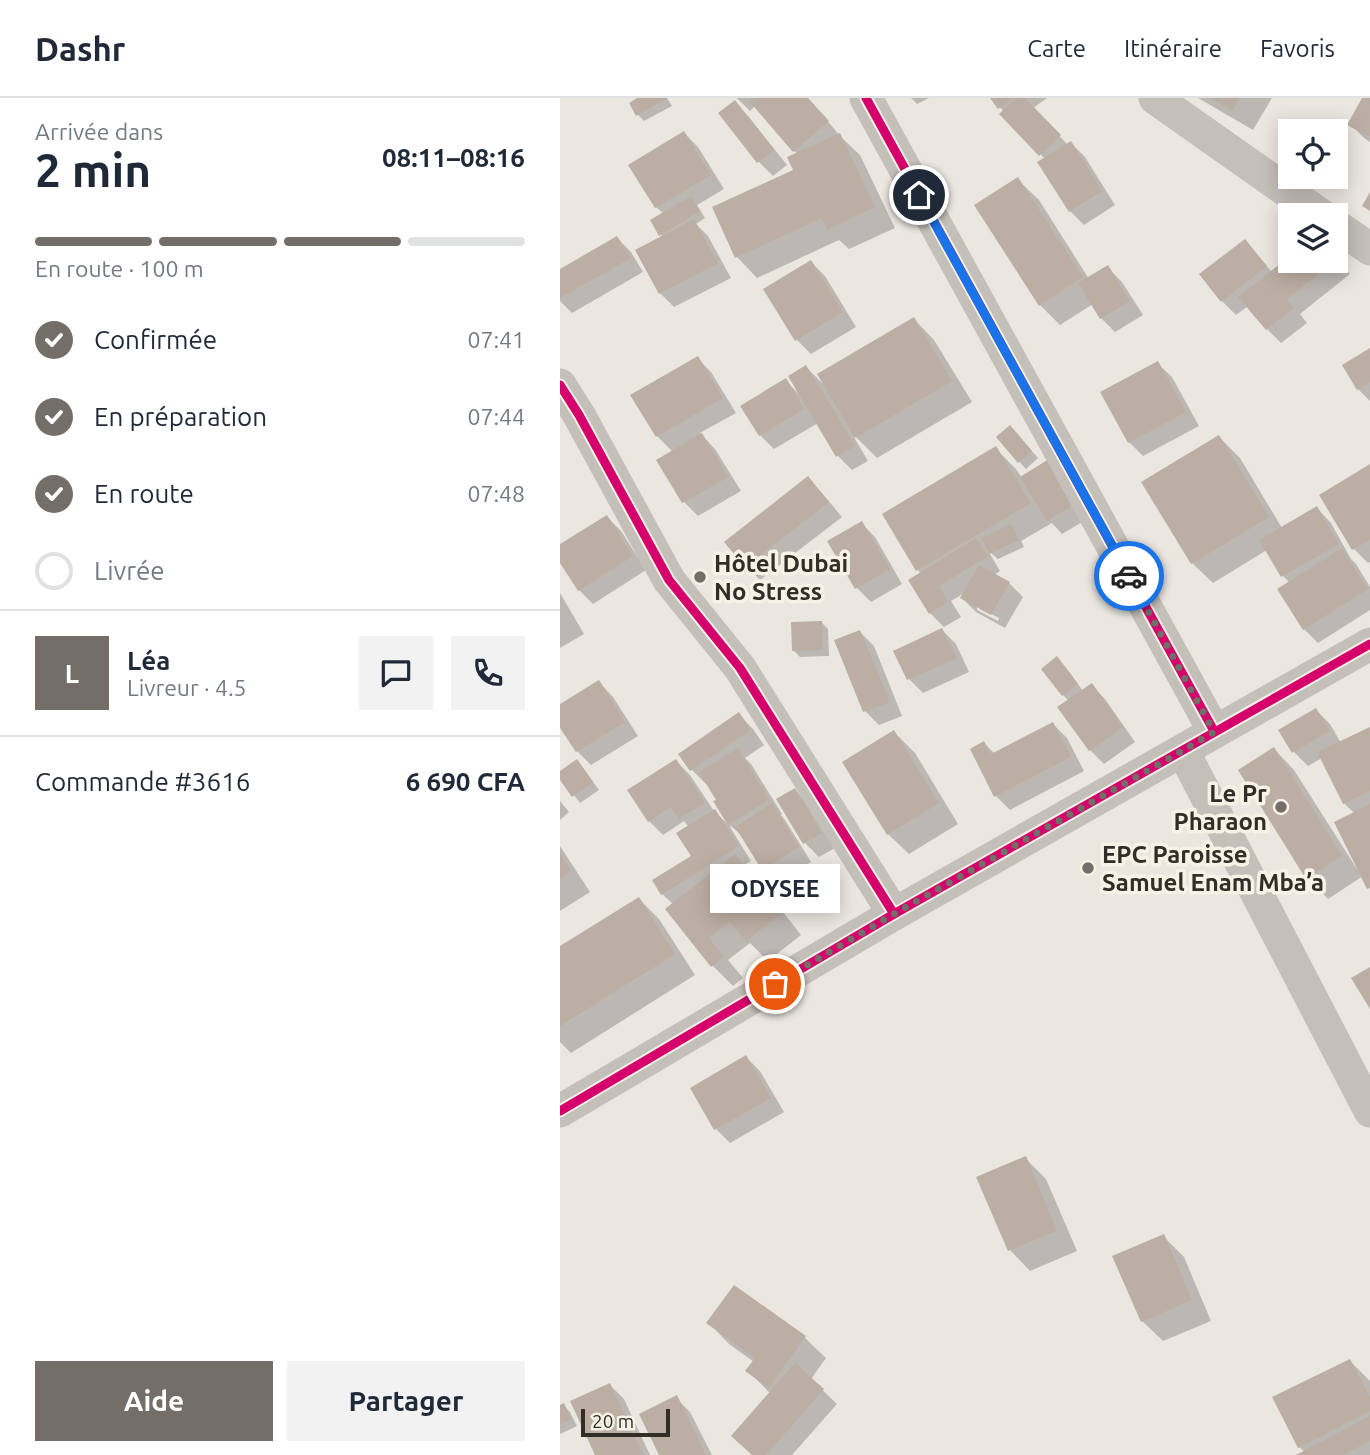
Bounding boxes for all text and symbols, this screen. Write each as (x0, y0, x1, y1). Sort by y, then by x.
text: Dashr (35, 30, 125, 67)
text: Carte (1027, 35, 1086, 62)
text: Itinéraire (1124, 35, 1222, 62)
text: Favoris (1260, 35, 1335, 62)
text: Arrivée dans (35, 119, 163, 144)
map controls (1278, 119, 1348, 273)
button: locate (1278, 119, 1348, 189)
text: 08:11–08:16 (382, 143, 525, 172)
text: 2 min (35, 144, 151, 196)
pin (889, 165, 949, 225)
icon: home (900, 176, 938, 214)
button: layers (1278, 203, 1348, 273)
text: En route · 100 m (35, 256, 204, 281)
icon: check (35, 321, 73, 359)
text: Confirmée (94, 325, 217, 354)
text: 07:41 (467, 327, 525, 352)
icon: check (35, 398, 73, 436)
text: En préparation (94, 402, 267, 431)
text: 07:44 (467, 404, 525, 429)
icon: check (35, 475, 73, 513)
text: En route (94, 479, 194, 508)
text: 07:48 (467, 481, 525, 506)
courier (1094, 541, 1164, 611)
place label: Hôtel Dubai No Stress (714, 550, 848, 605)
text: Livrée (94, 556, 165, 585)
icon: car (1110, 557, 1148, 595)
marker: Hôtel Dubai No Stress (692, 569, 708, 585)
button: chat (359, 636, 433, 710)
button: phone (451, 636, 525, 710)
text: Léa (127, 646, 170, 675)
text: L (65, 659, 79, 688)
text: Livreur · 4.5 (127, 675, 247, 700)
text: Commande #3616 (35, 767, 251, 796)
text: 6 690 CFA (406, 767, 525, 796)
place label: Le Pr Pharaon (1174, 780, 1267, 835)
marker: Le Pr Pharaon (1273, 799, 1289, 815)
place label: EPC Paroisse Samuel Enam Mba’a (1102, 841, 1324, 896)
marker: EPC Paroisse Samuel Enam Mba’a (1080, 860, 1096, 876)
callout: ODYSEE (710, 865, 840, 914)
text: ODYSEE (731, 876, 819, 901)
pin (745, 954, 805, 1014)
icon: bag (756, 965, 794, 1003)
button: Aide (35, 1361, 273, 1441)
button: Partager (287, 1361, 525, 1441)
scale bar (581, 1406, 670, 1438)
text: 20 m (592, 1410, 634, 1432)

